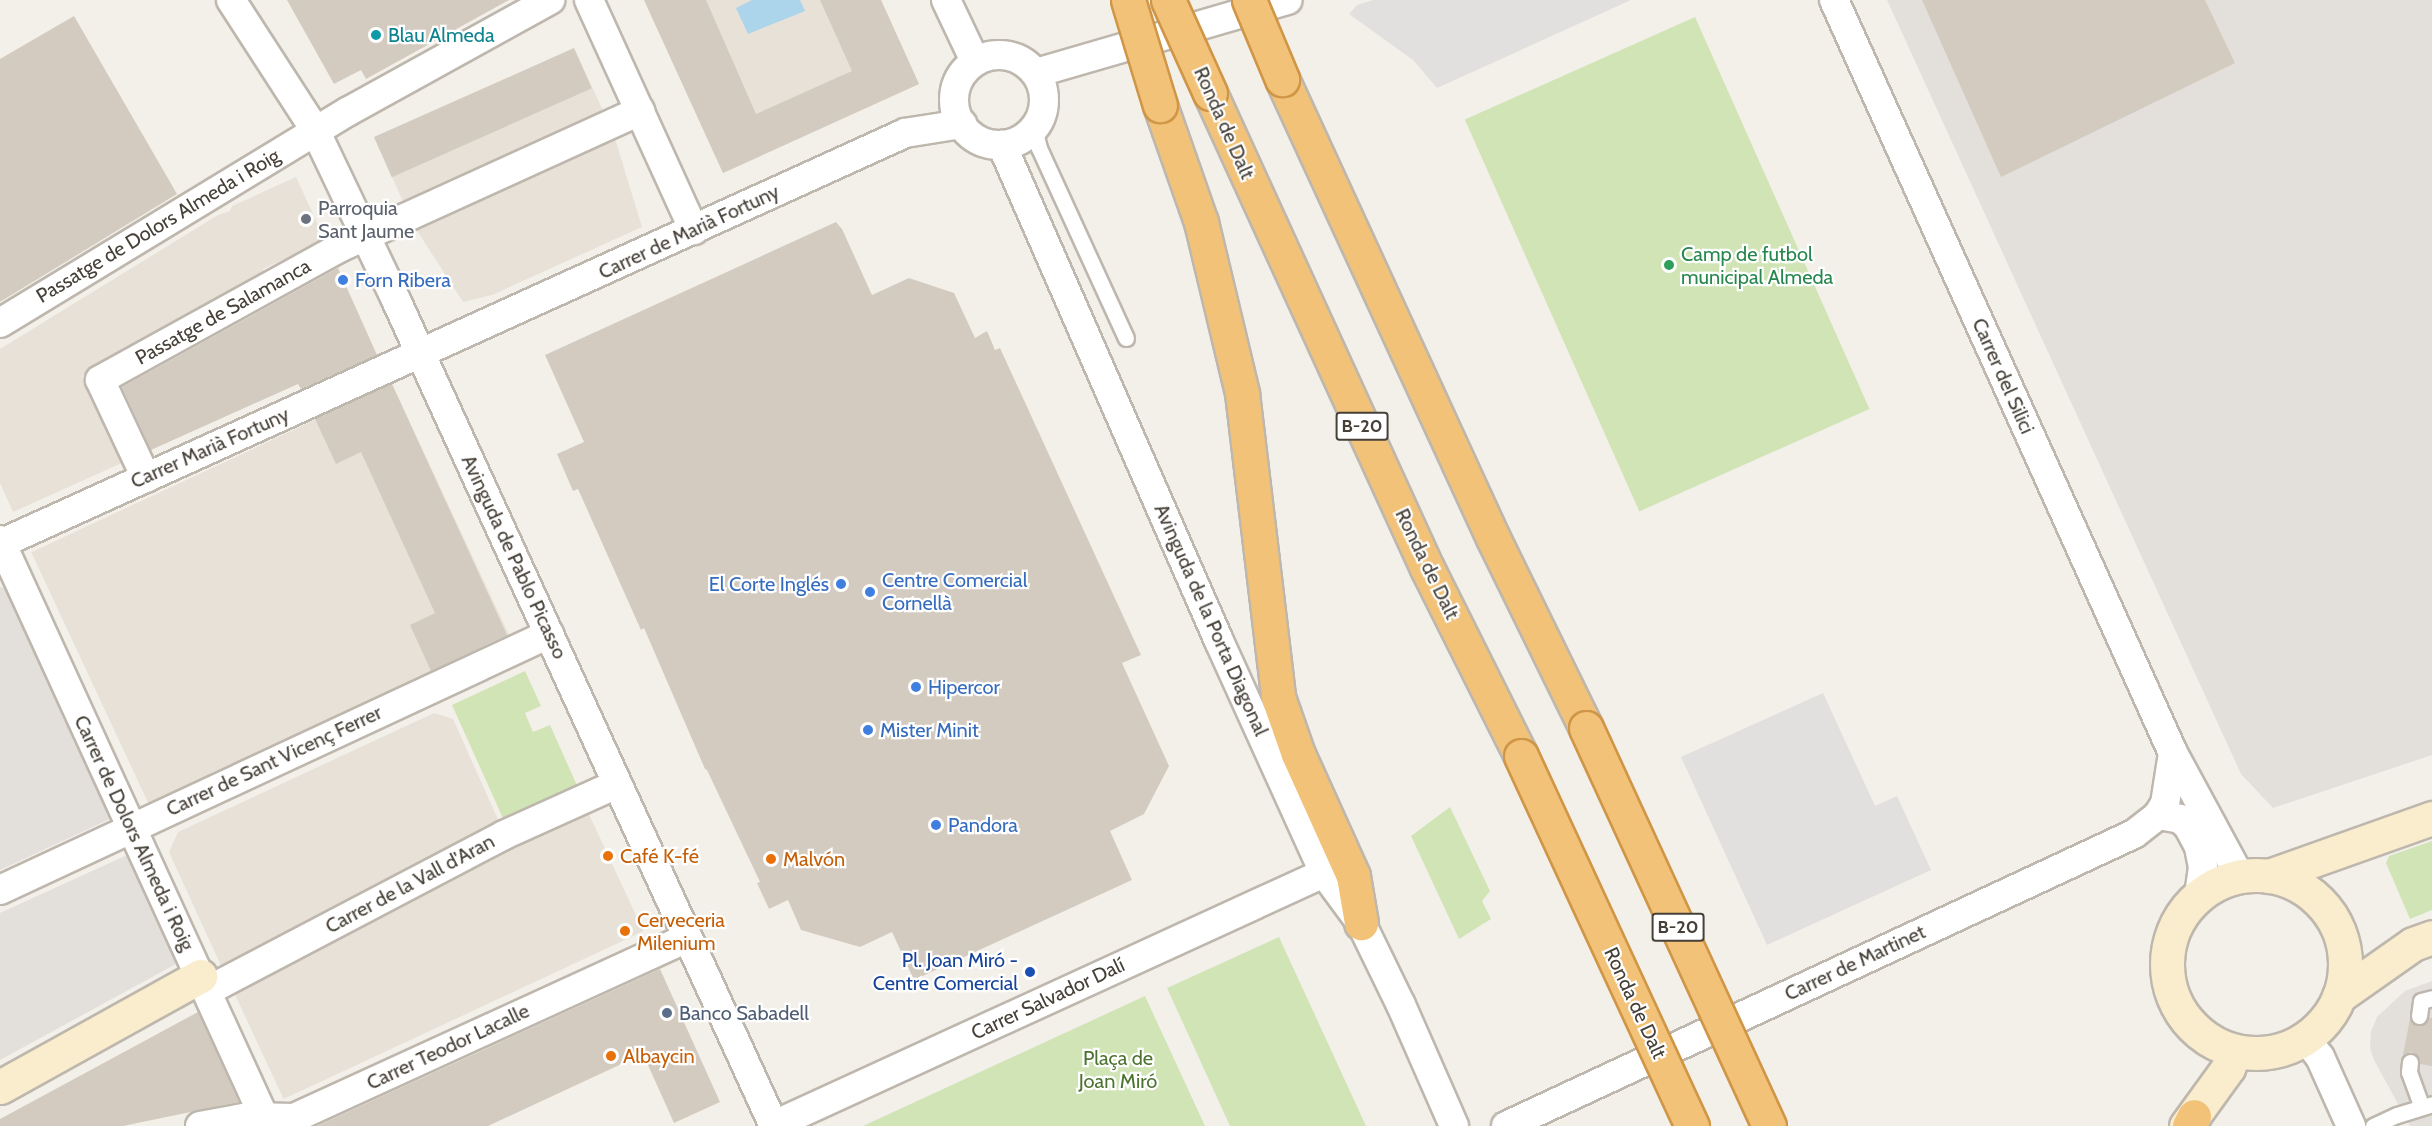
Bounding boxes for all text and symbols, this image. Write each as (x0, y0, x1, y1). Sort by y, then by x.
place label: Blau Almeda (388, 23, 494, 47)
marker: Blau Almeda (369, 28, 383, 42)
street label: Ronda de Dalt (1189, 63, 1259, 183)
street label: Passatge de Dolors Almeda i Roig (32, 144, 284, 308)
street label: Carrer de Marià Fortuny (595, 180, 783, 284)
place label: Parroquia Sant Jaume (318, 196, 414, 243)
marker: Parroquia Sant Jaume (299, 212, 313, 226)
place label: Camp de futbol municipal Almeda (1681, 242, 1833, 289)
street label: Passatge de Salamanca (131, 254, 315, 370)
marker: Camp de futbol municipal Almeda (1662, 258, 1676, 272)
place label: Forn Ribera (355, 268, 451, 292)
marker: Forn Ribera (336, 273, 350, 287)
street label: Carrer del Silici (1967, 314, 2039, 438)
street label: Carrer Marià Fortuny (127, 402, 293, 494)
road number: B-20 (1335, 411, 1389, 441)
street label: Avinguda de Pablo Picasso (456, 451, 572, 663)
street label: Avinguda de la Porta Diagonal (1149, 500, 1273, 740)
street label: Ronda de Dalt (1390, 505, 1464, 623)
place label: Centre Comercial Cornellà (882, 568, 1027, 615)
place label: El Corte Inglés (709, 572, 829, 596)
marker: El Corte Inglés (834, 577, 848, 591)
marker: Centre Comercial Cornellà (863, 585, 877, 599)
place label: Hipercor (928, 675, 1000, 699)
marker: Hipercor (909, 680, 923, 694)
street label: Carrer de Sant Vicenç Ferrer (163, 701, 385, 821)
street label: Carrer de Dolors Almeda i Roig (69, 712, 199, 954)
place label: Mister Minit (880, 718, 979, 742)
marker: Mister Minit (861, 723, 875, 737)
place label: Pandora (948, 813, 1018, 837)
marker: Pandora (929, 818, 943, 832)
street label: Carrer de la Vall d'Aran (321, 829, 499, 939)
place label: Café K-fé (620, 844, 699, 868)
place label: Malvón (783, 847, 845, 871)
marker: Café K-fé (601, 849, 615, 863)
marker: Malvón (764, 852, 778, 866)
place label: Cerveceria Milenium (637, 908, 725, 955)
road number: B-20 (1651, 912, 1705, 942)
street label: Carrer de Martinet (1781, 920, 1929, 1006)
marker: Cerveceria Milenium (618, 924, 632, 938)
street label: Ronda de Dalt (1599, 943, 1671, 1063)
place label: Pl. Joan Miró - Centre Comercial (873, 948, 1018, 995)
street label: Carrer Salvador Dalí (968, 953, 1128, 1045)
marker: Pl. Joan Miró - Centre Comercial (1023, 965, 1037, 979)
street label: Carrer Teodor Lacalle (363, 999, 533, 1095)
place label: Banco Sabadell (679, 1001, 809, 1025)
marker: Banco Sabadell (660, 1006, 674, 1020)
place label: Albaycin (623, 1044, 695, 1068)
park label: Plaça de Joan Miró (1079, 1047, 1157, 1094)
marker: Albaycin (604, 1049, 618, 1063)

